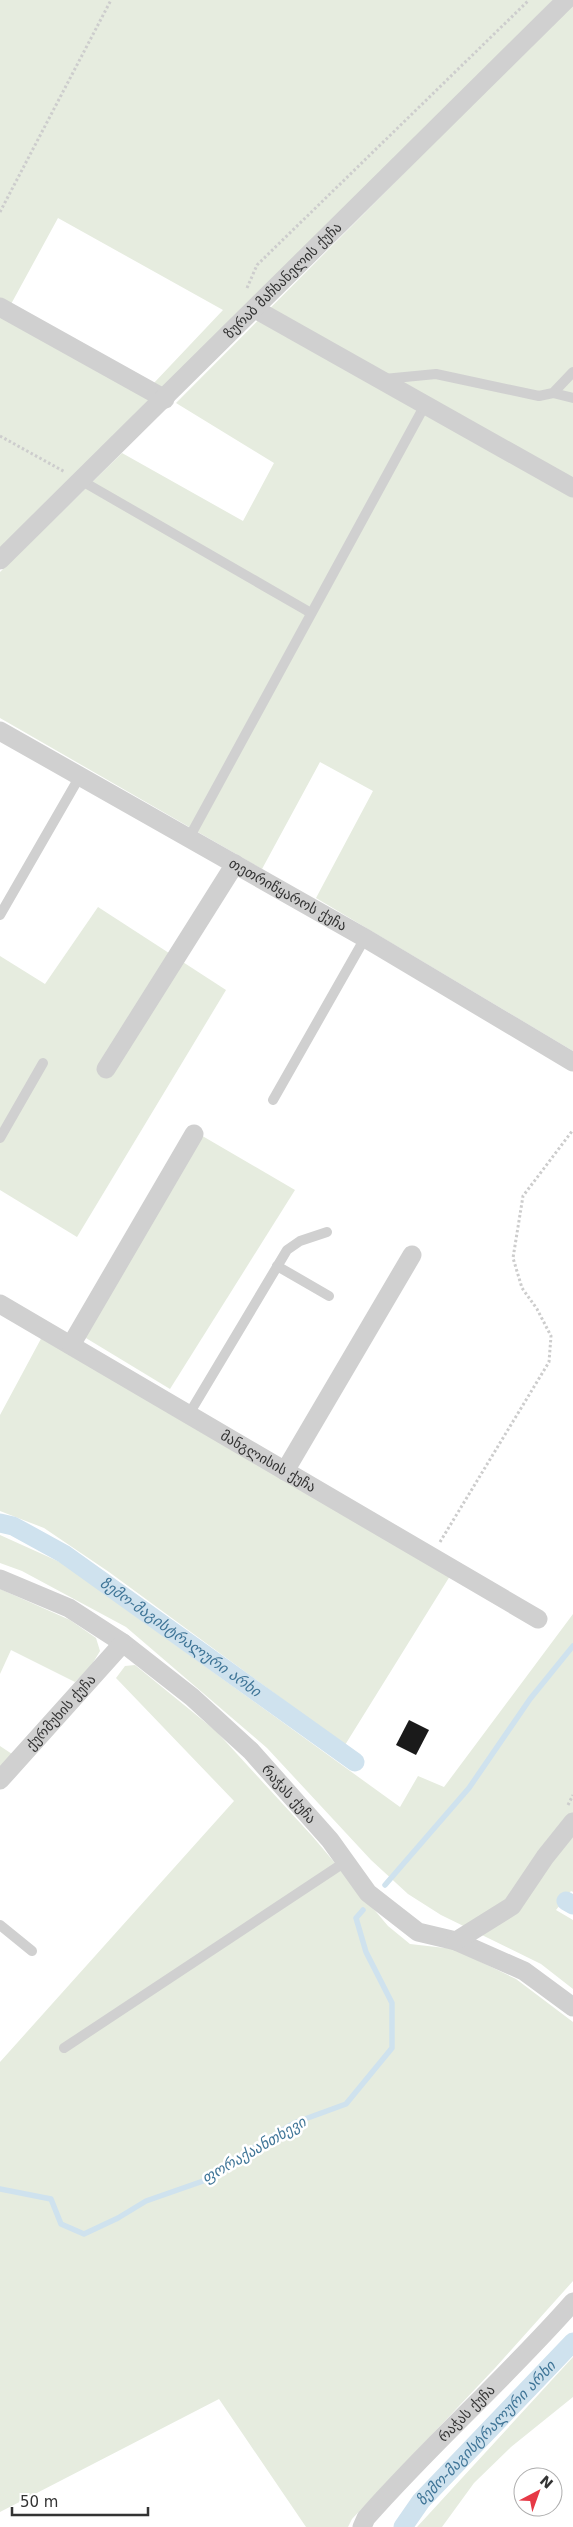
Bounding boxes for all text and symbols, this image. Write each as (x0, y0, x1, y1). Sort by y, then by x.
street label: ზურაბ მაჩხანელის ქუჩა (221, 219, 345, 341)
street label: თეთრიწყაროს ქუჩა (226, 855, 349, 934)
street label: მანგლისის ქუჩა (218, 1427, 319, 1495)
water label: ზემო-მაგისტრალური არხი (97, 1574, 265, 1702)
street label: ქურმუხის ქუჩა (23, 1671, 99, 1753)
street label: რაჭას ქუჩა (259, 1761, 319, 1827)
water label: ფორაქაანთხევი (199, 2112, 310, 2187)
water label: ზემო-მაგისტრალური არხი (413, 2356, 560, 2509)
street label: რაჭას ქუჩა (435, 2382, 498, 2445)
north arrow (513, 2467, 563, 2517)
text: N (537, 2472, 556, 2492)
scale bar (12, 2484, 149, 2516)
text: 50 m (20, 2493, 58, 2511)

